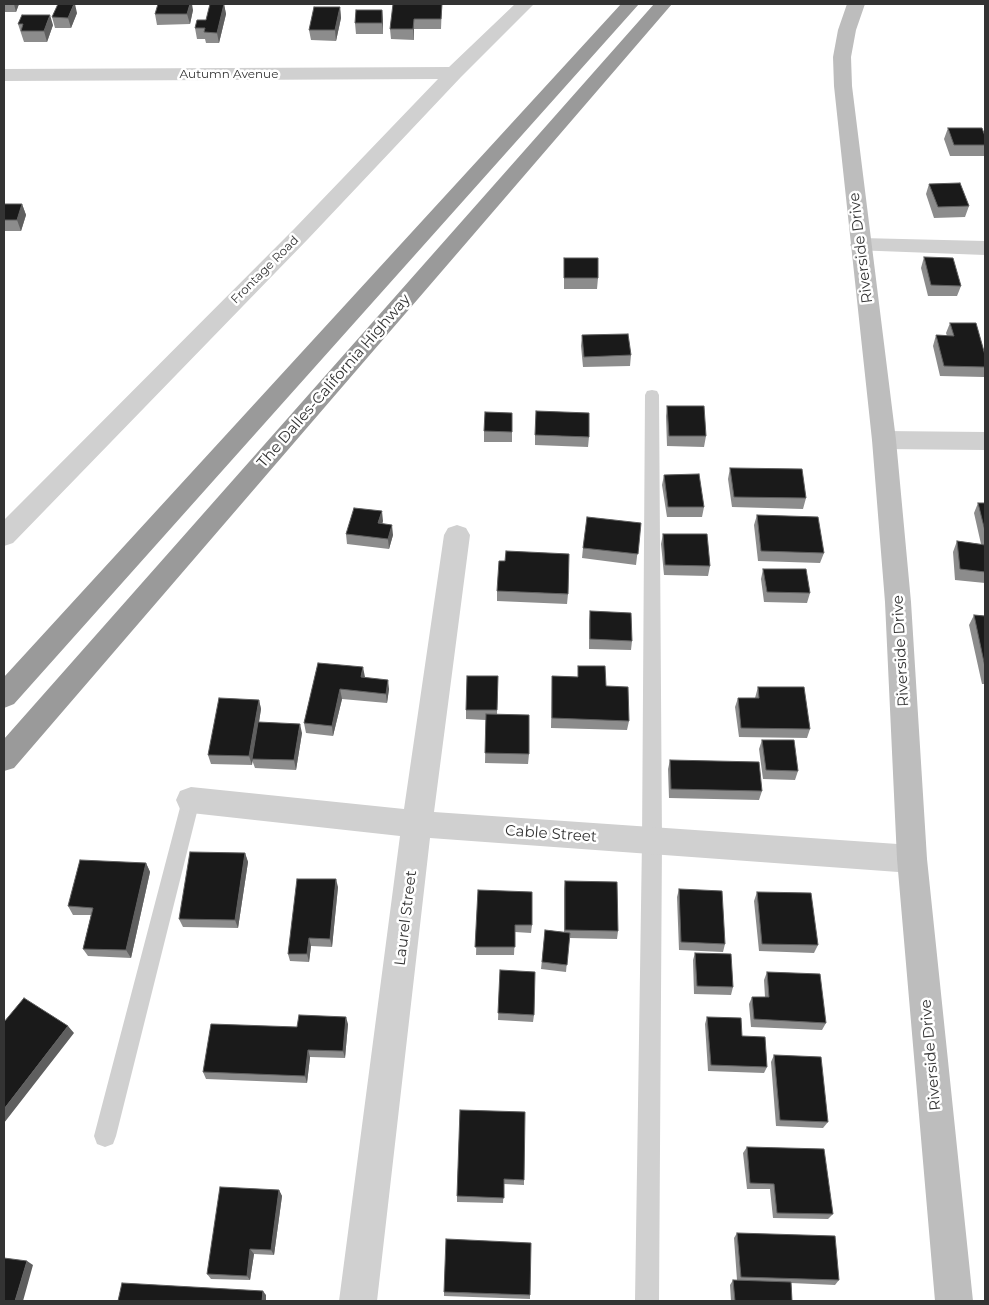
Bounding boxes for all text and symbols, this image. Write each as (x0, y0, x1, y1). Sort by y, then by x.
street label: Autumn Avenue (180, 67, 278, 81)
street label: Riverside Drive (845, 192, 877, 304)
street label: Frontage Road (228, 233, 302, 307)
street label: The Dalles-California Highway (254, 291, 414, 471)
street label: Riverside Drive (889, 595, 913, 707)
street label: Cable Street (505, 822, 597, 846)
street label: Laurel Street (391, 869, 421, 967)
street label: Riverside Drive (917, 999, 945, 1111)

